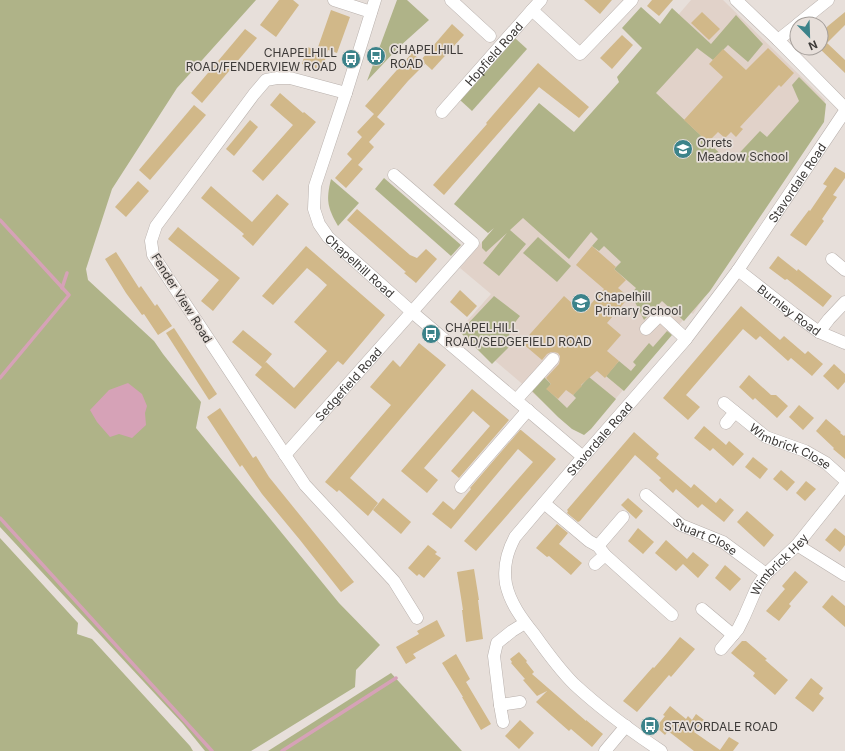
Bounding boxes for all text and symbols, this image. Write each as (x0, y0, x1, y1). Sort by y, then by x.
north arrow (789, 16, 829, 56)
street label: Hopfield Road (461, 18, 526, 89)
text: N (806, 37, 820, 53)
place label: CHAPELHILL ROAD (390, 42, 464, 71)
place label: CHAPELHILL ROAD/FENDERVIEW ROAD (186, 45, 337, 74)
bus stop icon: CHAPELHILL ROAD (365, 45, 387, 67)
bus stop icon: CHAPELHILL ROAD/FENDERVIEW ROAD (340, 48, 362, 70)
place label: Orrets Meadow School (697, 135, 788, 164)
school or university icon: Orrets Meadow School (672, 138, 694, 160)
street label: Stavordale Road (765, 140, 829, 225)
street label: Chapelhill Road (322, 231, 398, 300)
street label: Fender View Road (148, 250, 216, 346)
street label: Burnley Road (755, 281, 824, 339)
place label: Chapelhill Primary School (595, 289, 681, 318)
school or university icon: Chapelhill Primary School (570, 292, 592, 314)
place label: CHAPELHILL ROAD/SEDGEFIELD ROAD (445, 320, 592, 349)
bus stop icon: CHAPELHILL ROAD/SEDGEFIELD ROAD (420, 323, 442, 345)
street label: Sedgefield Road (311, 344, 385, 424)
street label: Stavordale Road (563, 399, 635, 479)
street label: Wimbrick Close (747, 419, 835, 472)
street label: Stuart Close (670, 514, 741, 558)
street label: Wimbrick Hey (747, 530, 811, 597)
bus stop icon: STAVORDALE ROAD (639, 715, 661, 737)
place label: STAVORDALE ROAD (664, 719, 778, 734)

